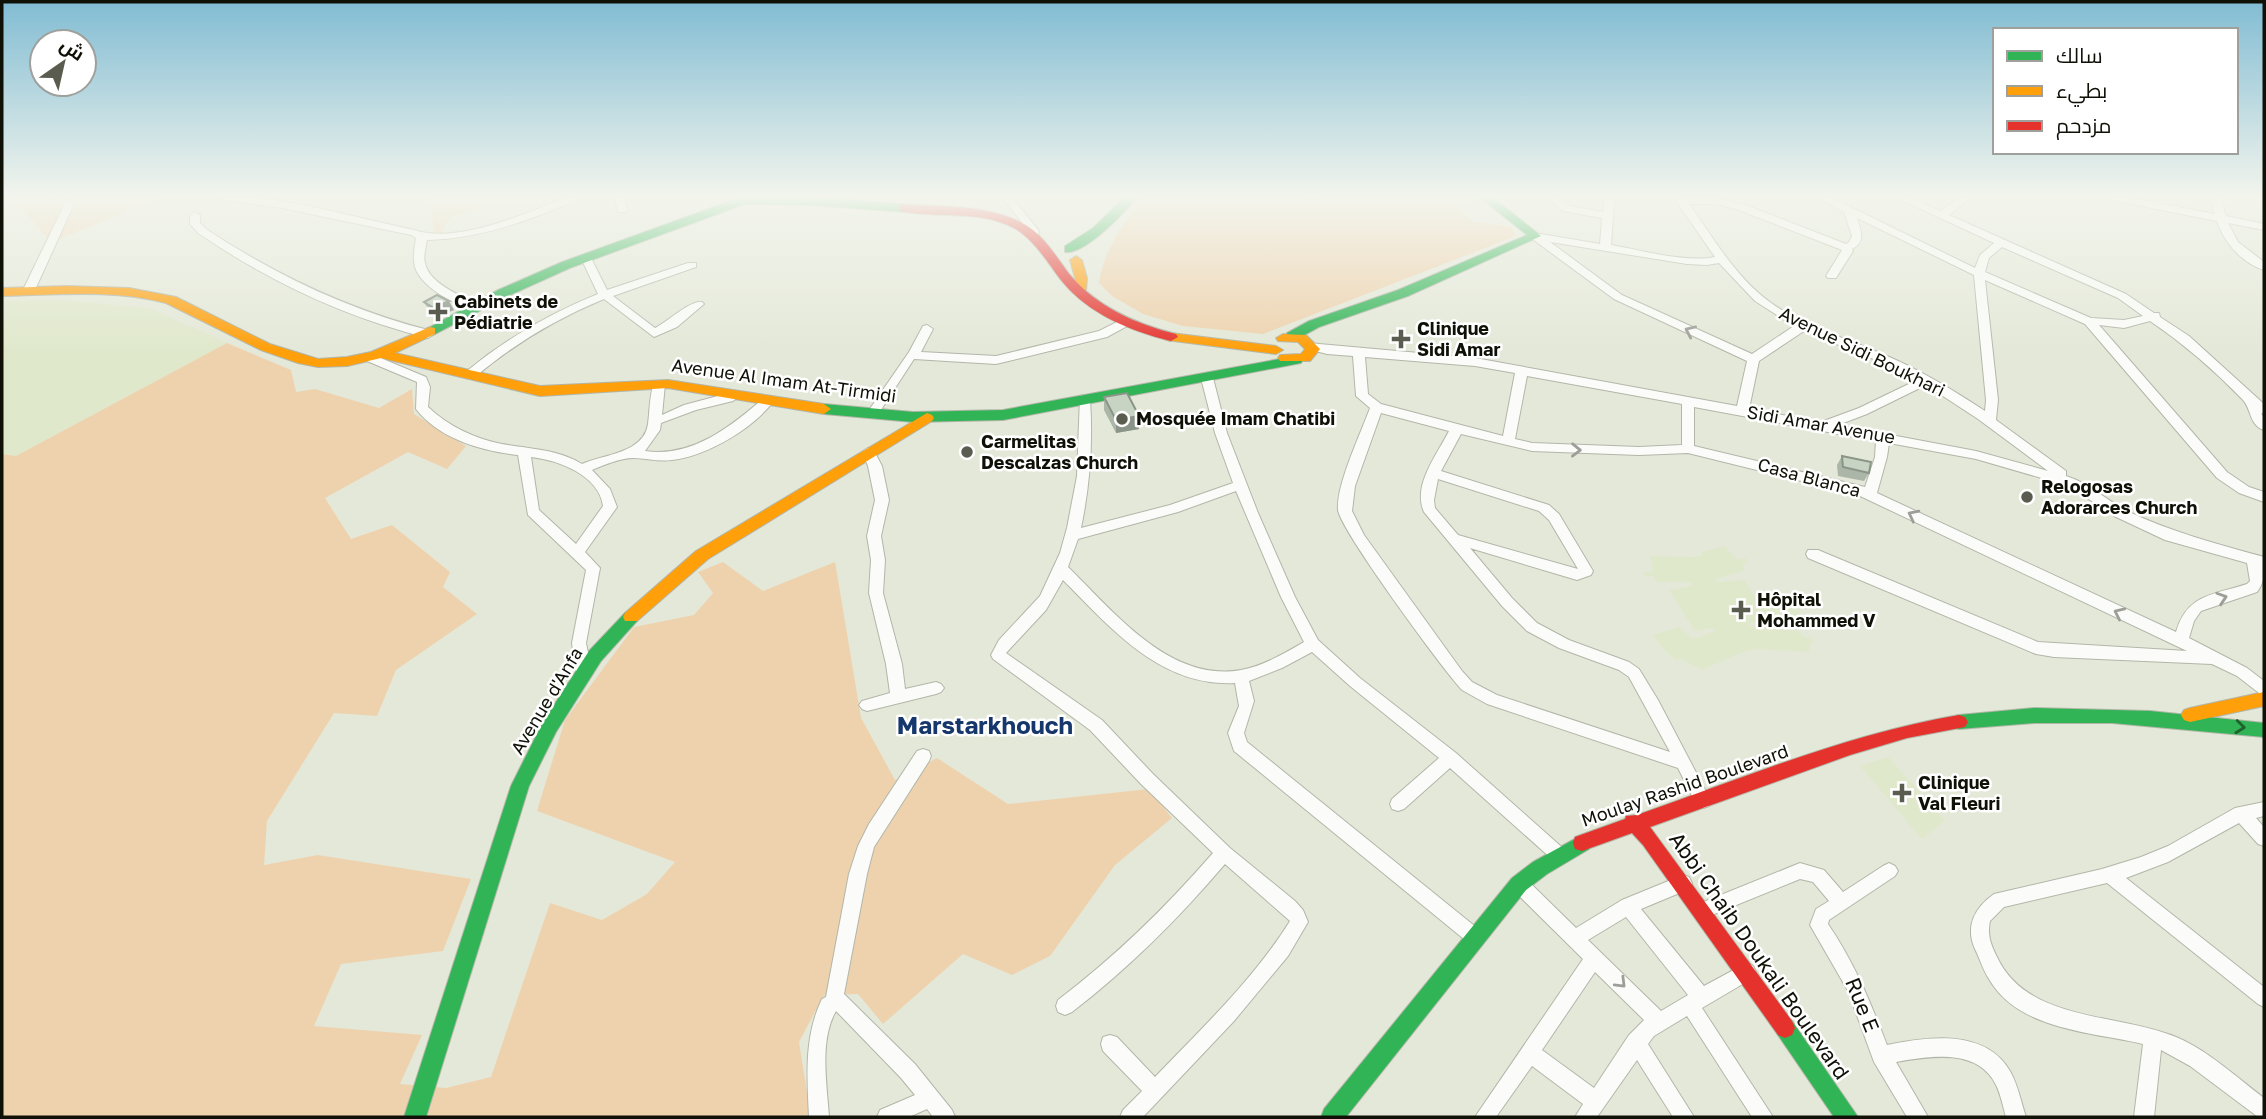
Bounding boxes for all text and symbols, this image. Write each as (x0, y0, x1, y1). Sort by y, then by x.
north arrow (28, 28, 98, 98)
legend (1993, 28, 2238, 154)
text: ش (56, 32, 89, 66)
text: سالك (2056, 42, 2103, 68)
text: بطيء (2056, 77, 2107, 107)
text: مزدحم (2056, 112, 2111, 140)
place label: Cabinets de Pédiatrie (454, 290, 558, 333)
street label: Avenue Sidi Boukhari (1776, 301, 1949, 401)
marker: Cabinets de Pédiatrie (428, 302, 448, 322)
place label: Clinique Sidi Amar (1417, 317, 1500, 360)
one-way arrow (1685, 326, 1698, 340)
marker: Clinique Sidi Amar (1391, 329, 1411, 349)
street label: Avenue Al Imam At-Tirmidi (671, 353, 898, 407)
street label: Sidi Amar Avenue (1745, 400, 1897, 448)
place label: Mosquée Imam Chatibi (1136, 407, 1335, 429)
marker: Mosquée Imam Chatibi (1114, 411, 1130, 427)
place label: Carmelitas Descalzas Church (981, 430, 1138, 473)
one-way arrow (1571, 442, 1582, 457)
marker: Carmelitas Descalzas Church (959, 444, 975, 460)
street label: Casa Blanca (1755, 453, 1863, 501)
place label: Relogosas Adorarces Church (2041, 475, 2197, 518)
marker: Relogosas Adorarces Church (2019, 489, 2035, 505)
one-way arrow (1908, 510, 1920, 524)
place label: Hôpital Mohammed V (1757, 588, 1876, 631)
one-way arrow (2216, 592, 2228, 607)
marker: Hôpital Mohammed V (1731, 600, 1751, 620)
one-way arrow (2114, 607, 2126, 621)
street label: Avenue d'Anfa (506, 643, 587, 758)
district label: Marstarkhouch (897, 710, 1073, 739)
one-way arrow (2235, 719, 2246, 734)
street label: Moulay Rashid Boulevard (1578, 739, 1791, 831)
place label: Clinique Val Fleuri (1918, 771, 2001, 814)
marker: Clinique Val Fleuri (1892, 783, 1912, 803)
street label: Abbi Chaib Doukali Boulevard (1664, 827, 1855, 1084)
street label: Rue E (1840, 973, 1886, 1036)
one-way arrow (1613, 975, 1625, 987)

